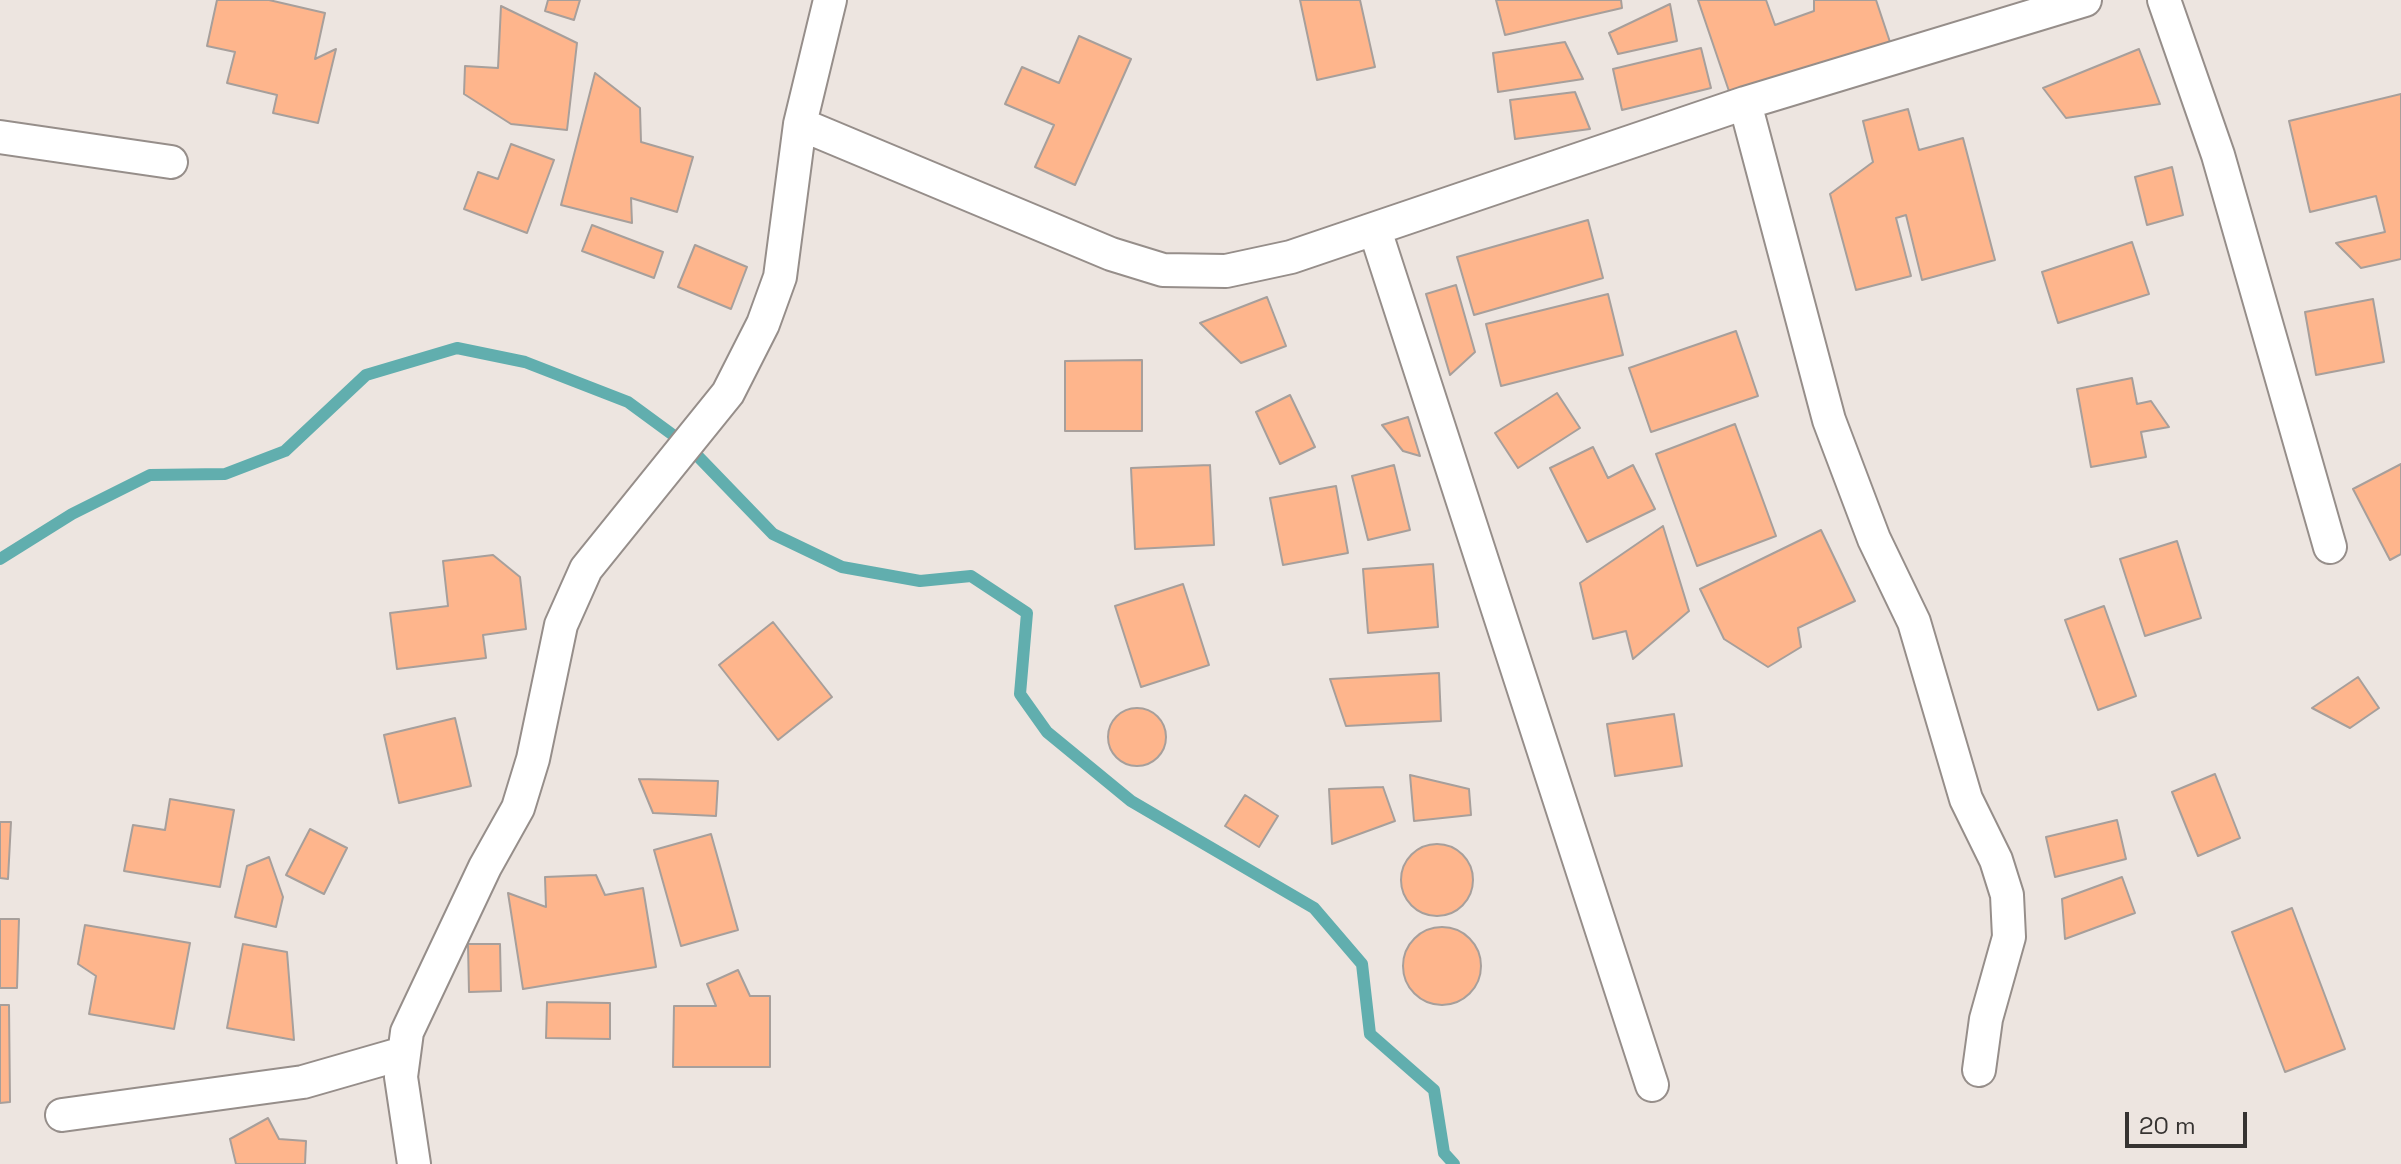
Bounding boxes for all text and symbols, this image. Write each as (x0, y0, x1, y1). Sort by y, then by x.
scale bar (2129, 1096, 2251, 1146)
text: 20 m (2139, 1110, 2196, 1141)

